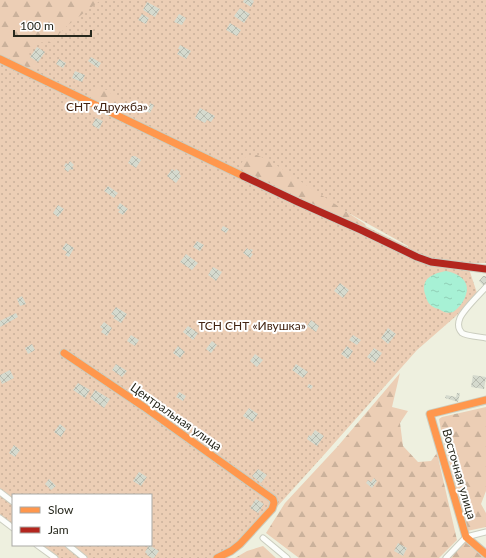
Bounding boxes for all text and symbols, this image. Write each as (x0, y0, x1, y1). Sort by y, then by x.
scale bar (14, 12, 91, 38)
text: 100 m (20, 18, 54, 33)
park label: СНТ «Дружба» (66, 99, 148, 114)
park label: ТСН СНТ «Ивушка» (198, 318, 306, 333)
street label: Центральная улица (128, 379, 225, 454)
street label: Восточная улица (439, 427, 480, 521)
legend (12, 494, 152, 546)
text: Slow (48, 502, 74, 517)
text: Jam (48, 522, 69, 537)

